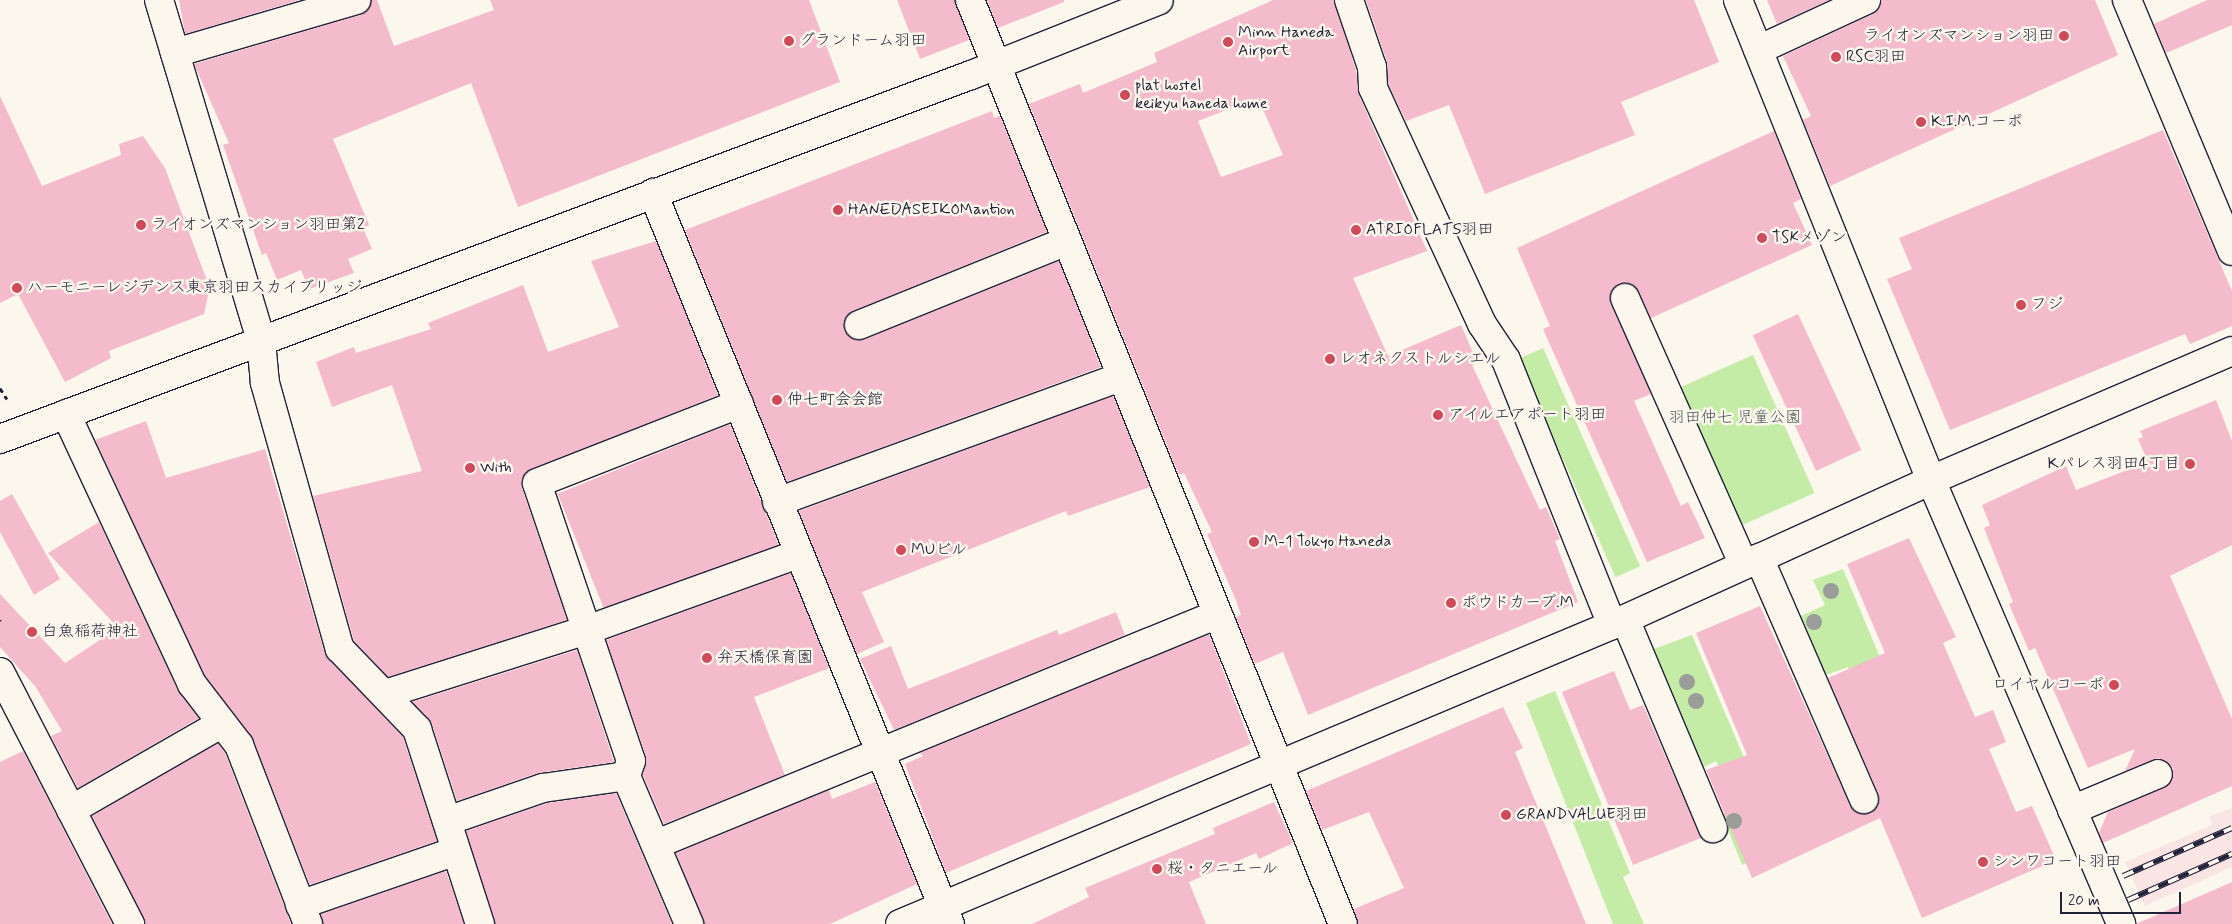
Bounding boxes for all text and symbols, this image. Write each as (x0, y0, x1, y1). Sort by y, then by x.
place label: Minn Haneda Airport (1238, 23, 1334, 61)
place label: ライオンズマンション羽田 (1862, 26, 2054, 46)
marker: ライオンズマンション羽田 (2058, 30, 2070, 42)
place label: グランドーム羽田 (799, 31, 927, 51)
marker: グランドーム羽田 (783, 35, 795, 47)
marker: Minn Haneda Airport (1222, 36, 1234, 48)
place label: RSC羽田 (1846, 47, 1906, 67)
marker: RSC羽田 (1830, 51, 1842, 63)
place label: plat hostel keikyu haneda home (1135, 76, 1271, 114)
marker: plat hostel keikyu haneda home (1119, 89, 1131, 101)
place label: K.I.M.コーポ (1931, 112, 2023, 132)
marker: K.I.M.コーポ (1915, 116, 1927, 128)
place label: HANEDASEIKOMantion (848, 200, 1015, 220)
marker: HANEDASEIKOMantion (832, 204, 844, 216)
place label: ライオンズマンション羽田第2 (151, 215, 367, 235)
marker: ライオンズマンション羽田第2 (135, 219, 147, 231)
place label: ATRIOFLATS羽田 (1366, 220, 1493, 240)
marker: ATRIOFLATS羽田 (1350, 224, 1362, 236)
place label: TSKメゾン (1772, 228, 1847, 248)
marker: TSKメゾン (1756, 232, 1768, 244)
place label: ハーモニーレジデンス東京羽田スカイブリッジ (27, 278, 363, 298)
marker: ハーモニーレジデンス東京羽田スカイブリッジ (11, 282, 23, 294)
place label: フジ (2031, 295, 2063, 315)
marker: フジ (2015, 299, 2027, 311)
place label: レオネクストルシエル (1340, 349, 1500, 369)
marker: レオネクストルシエル (1324, 353, 1336, 365)
place label: 仲七町会会館 (787, 390, 883, 410)
marker: 仲七町会会館 (771, 394, 783, 406)
place label: アイルエアポート羽田 (1448, 405, 1608, 425)
park label: 羽田仲七 児童公園 (1669, 408, 1801, 428)
marker: アイルエアポート羽田 (1432, 409, 1444, 421)
place label: Kパレス羽田4丁目 (2047, 454, 2180, 474)
place label: With (480, 458, 512, 478)
marker: Kパレス羽田4丁目 (2184, 458, 2196, 470)
marker: With (464, 462, 476, 474)
place label: M-1 Tokyo Haneda (1264, 532, 1391, 552)
marker: M-1 Tokyo Haneda (1248, 536, 1260, 548)
place label: MUビル (911, 540, 967, 560)
marker: MUビル (895, 544, 907, 556)
place label: ポウドカープ.M (1461, 593, 1574, 613)
marker: ポウドカープ.M (1445, 597, 1457, 609)
place label: 白魚稲荷神社 (42, 622, 138, 642)
marker: 白魚稲荷神社 (26, 626, 38, 638)
place label: 弁天橋保育園 (717, 648, 813, 668)
marker: 弁天橋保育園 (701, 652, 713, 664)
place label: ロイヤルコーポ (1992, 675, 2104, 695)
marker: ロイヤルコーポ (2108, 679, 2120, 691)
place label: GRANDVALUE羽田 (1516, 805, 1648, 825)
marker: GRANDVALUE羽田 (1500, 809, 1512, 821)
place label: シンワコート羽田 (1993, 852, 2121, 872)
marker: シンワコート羽田 (1977, 856, 1989, 868)
place label: 桜・タニエール (1167, 859, 1279, 879)
marker: 桜・タニエール (1151, 863, 1163, 875)
scale bar (2062, 882, 2183, 914)
text: 20 m (2068, 891, 2100, 911)

